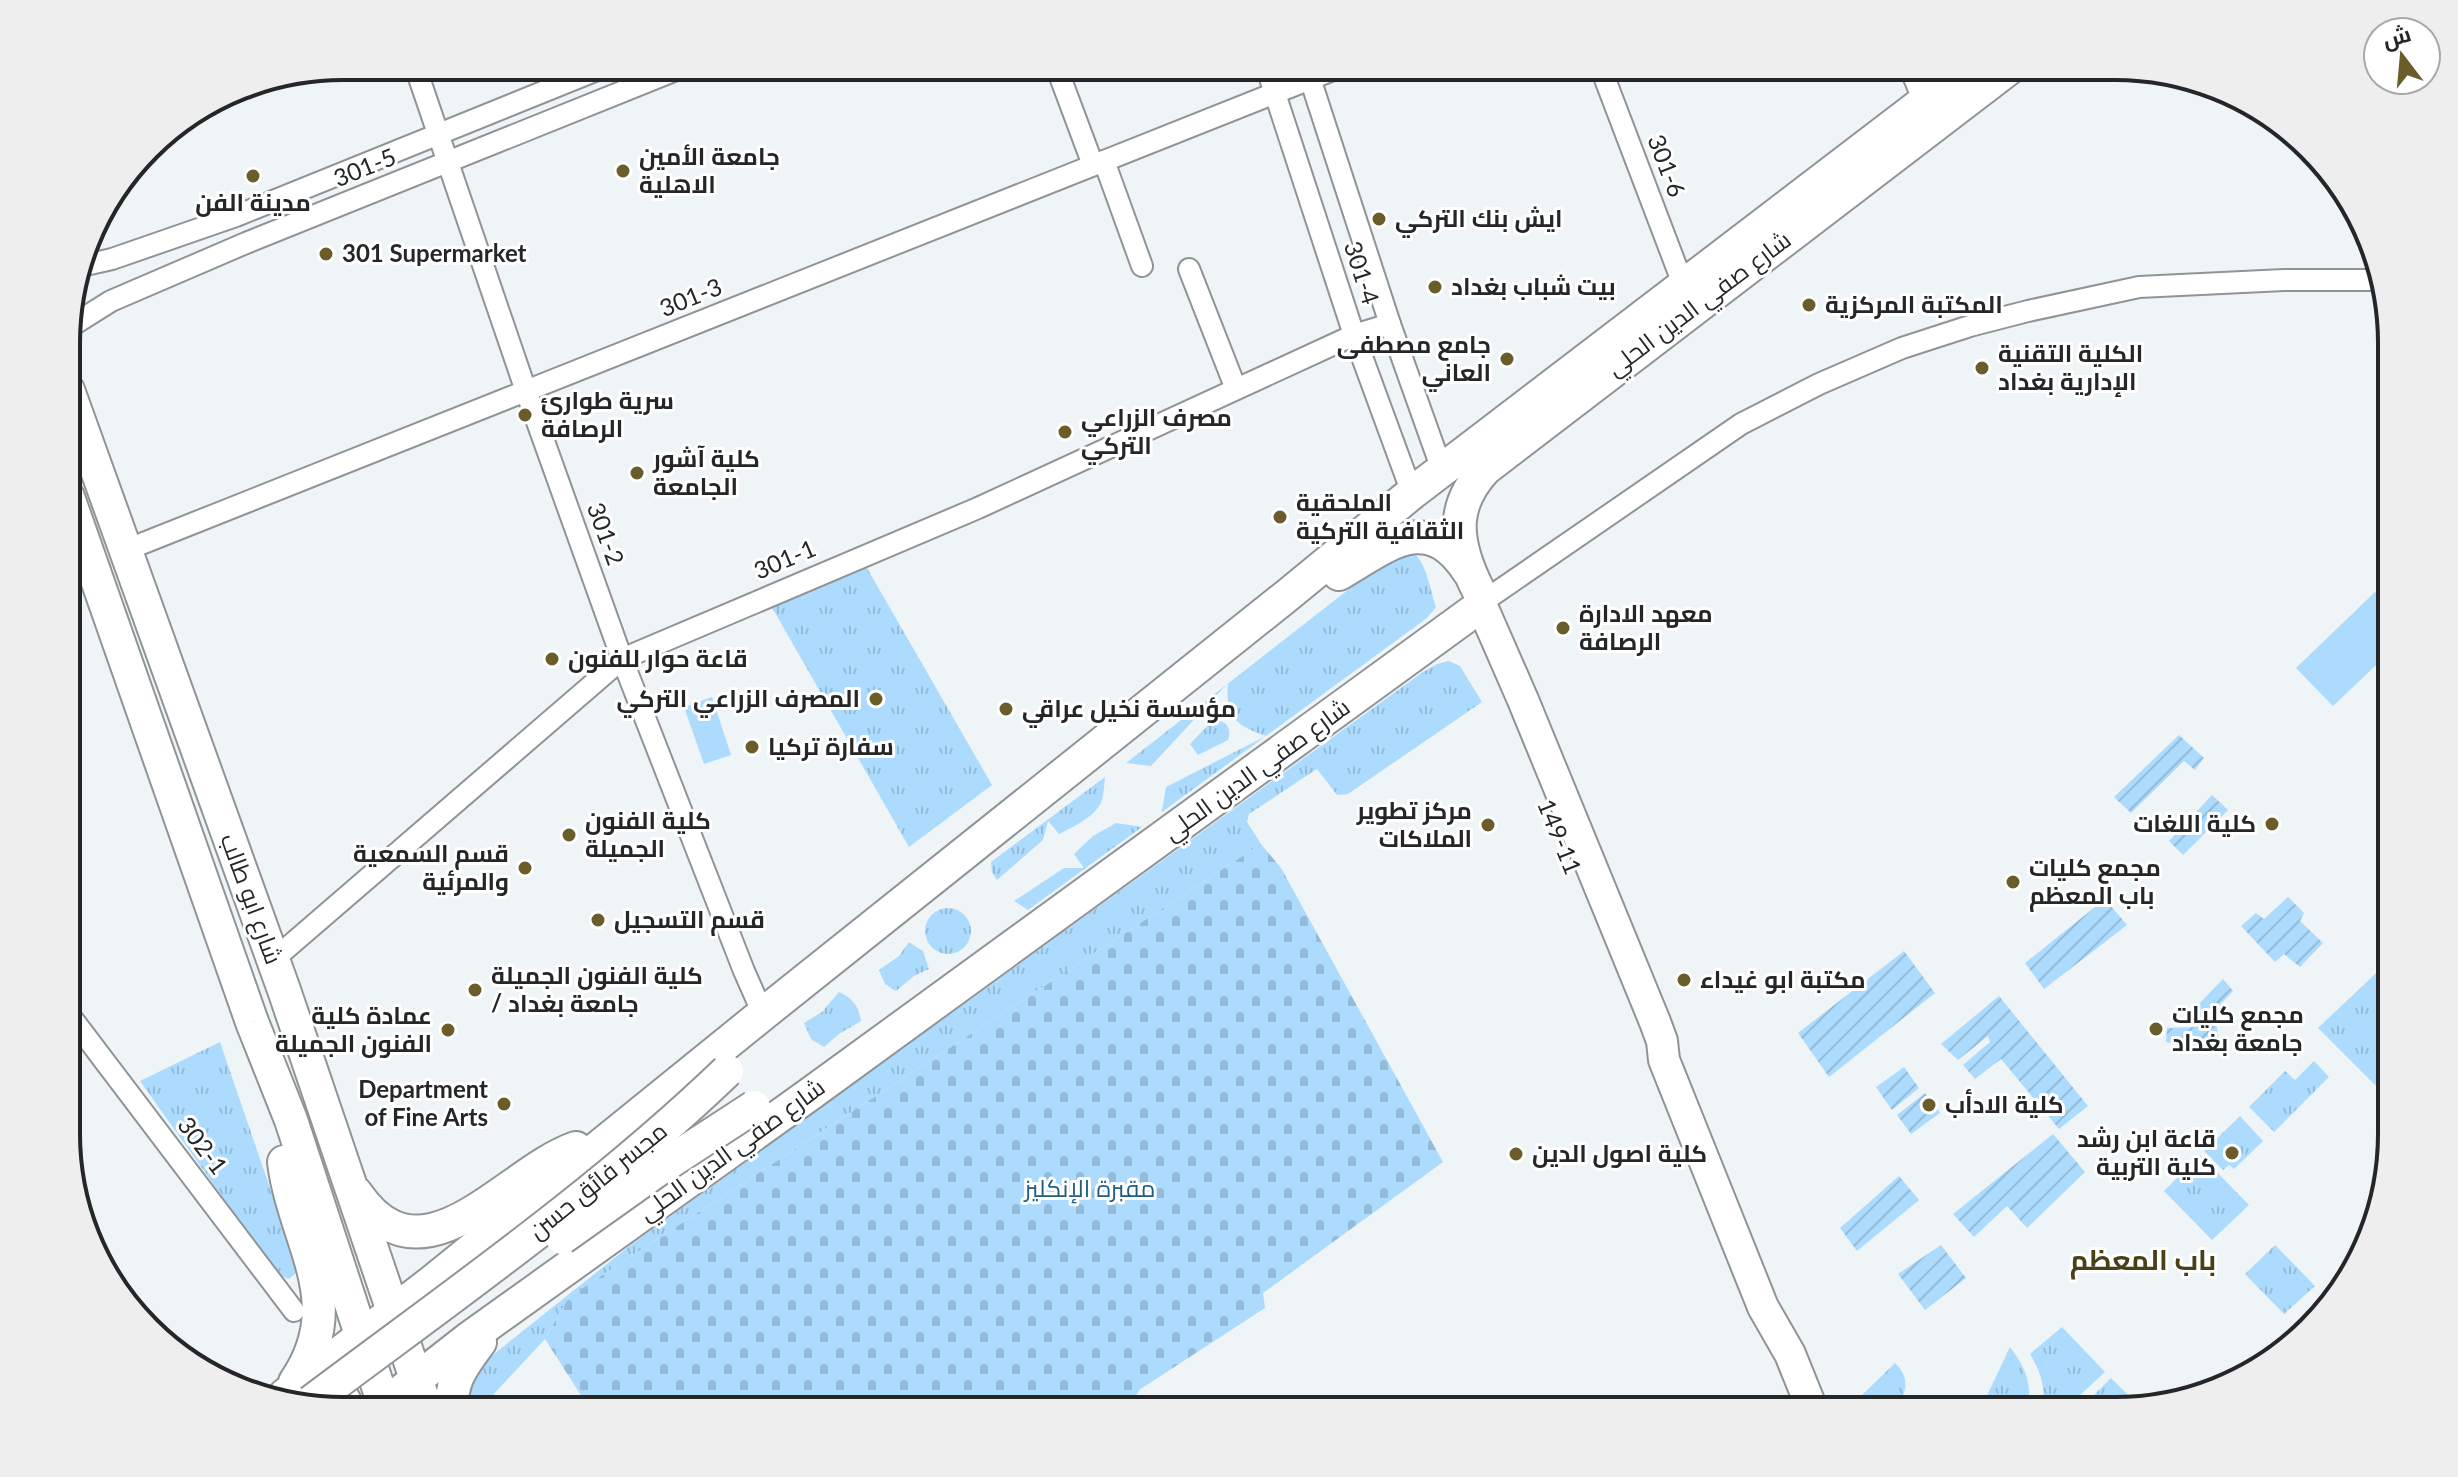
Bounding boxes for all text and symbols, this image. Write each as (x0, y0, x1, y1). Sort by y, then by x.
north arrow (2362, 16, 2442, 96)
text: ش (2379, 19, 2414, 54)
street label: 301-6 (1642, 130, 1693, 201)
street label: 301-5 (329, 141, 400, 192)
place label: جامعة الأمين الاهلية (639, 141, 780, 198)
marker: جامعة الأمين الاهلية (614, 162, 632, 180)
marker: مدينة الفن (244, 167, 262, 185)
place label: مدينة الفن (195, 187, 311, 217)
place label: ايش بنك التركي (1395, 203, 1562, 238)
marker: ايش بنك التركي (1370, 210, 1388, 228)
street label: شارع صفي الدين الحلي (1600, 224, 1799, 386)
street label: 301-4 (1339, 237, 1386, 308)
place label: 301 Supermarket (342, 238, 527, 267)
marker: 301 Supermarket (317, 245, 335, 263)
street label: 301-3 (655, 271, 726, 322)
place label: بيت شباب بغداد (1451, 271, 1616, 300)
marker: بيت شباب بغداد (1426, 278, 1444, 296)
place label: المكتبة المركزية (1825, 289, 2003, 319)
marker: المكتبة المركزية (1800, 296, 1818, 314)
place label: جامع مصطفى العاني (1337, 329, 1491, 392)
place label: الكلية التقنية الإدارية بغداد (1998, 338, 2143, 397)
marker: جامع مصطفى العاني (1498, 350, 1516, 368)
marker: الكلية التقنية الإدارية بغداد (1973, 359, 1991, 377)
place label: سرية طوارئ الرصافة (541, 385, 674, 443)
place label: مصرف الزراعي التركي (1081, 402, 1232, 465)
marker: سرية طوارئ الرصافة (516, 406, 534, 424)
marker: مصرف الزراعي التركي (1056, 423, 1074, 441)
place label: كلية آشور الجامعة (652, 443, 760, 500)
marker: كلية آشور الجامعة (628, 464, 646, 482)
place label: الملحقية الثقافية التركية (1296, 487, 1464, 545)
street label: 301-2 (582, 498, 631, 569)
marker: الملحقية الثقافية التركية (1271, 508, 1289, 526)
street label: 301-1 (749, 533, 820, 585)
place label: معهد الادارة الرصافة (1579, 598, 1713, 656)
marker: معهد الادارة الرصافة (1554, 619, 1572, 637)
place label: قاعة حوار للفنون (568, 643, 748, 673)
marker: قاعة حوار للفنون (543, 650, 561, 668)
place label: المصرف الزراعي التركي (616, 683, 860, 718)
marker: المصرف الزراعي التركي (867, 690, 885, 708)
street label: شارع صفي الدين الحلي (1157, 692, 1358, 851)
place label: مؤسسة نخيل عراقي (1022, 693, 1236, 728)
marker: مؤسسة نخيل عراقي (997, 700, 1015, 718)
place label: سفارة تركيا (768, 731, 894, 761)
marker: سفارة تركيا (743, 738, 761, 756)
place label: مركز تطوير الملاكات (1356, 795, 1472, 852)
street label: 149-11 (1532, 795, 1589, 878)
place label: كلية الفنون الجميلة (585, 805, 711, 862)
place label: كلية اللغات (2133, 808, 2256, 837)
marker: كلية اللغات (2263, 815, 2281, 833)
marker: مركز تطوير الملاكات (1479, 816, 1497, 834)
marker: كلية الفنون الجميلة (560, 826, 578, 844)
street label: شارع ابو طالب (213, 829, 289, 969)
place label: قسم السمعية والمرئية (353, 838, 509, 896)
place label: مجمع كليات باب المعظم (2029, 852, 2161, 912)
marker: قسم السمعية والمرئية (516, 859, 534, 877)
marker: مجمع كليات باب المعظم (2004, 873, 2022, 891)
place label: قسم التسجيل (614, 904, 765, 936)
marker: قسم التسجيل (589, 911, 607, 929)
place label: كلية الفنون الجميلة / جامعة بغداد (491, 960, 703, 1017)
place label: مكتبة ابو غيداء (1700, 964, 1866, 994)
marker: مكتبة ابو غيداء (1675, 971, 1693, 989)
marker: كلية الفنون الجميلة / جامعة بغداد (466, 981, 484, 999)
place label: مجمع كليات جامعة بغداد (2172, 999, 2304, 1056)
place label: عمادة كلية الفنون الجميلة (275, 1000, 432, 1058)
marker: مجمع كليات جامعة بغداد (2147, 1020, 2165, 1038)
marker: عمادة كلية الفنون الجميلة (439, 1021, 457, 1039)
street label: شارع صفي الدين الحلي (632, 1072, 833, 1231)
place label: Department of Fine Arts (358, 1074, 488, 1131)
place label: كلية الادأب (1945, 1089, 2064, 1118)
marker: Department of Fine Arts (495, 1095, 513, 1113)
marker: كلية الادأب (1920, 1096, 1938, 1114)
street label: 302-1 (172, 1111, 234, 1180)
street label: مجسر فائق حسن (522, 1115, 673, 1246)
place label: قاعة ابن رشد كلية التربية (2077, 1123, 2216, 1181)
place label: كلية اصول الدين (1532, 1138, 1707, 1168)
marker: قاعة ابن رشد كلية التربية (2223, 1144, 2241, 1162)
marker: كلية اصول الدين (1507, 1145, 1525, 1163)
park label: مقبرة الإنكليز (1023, 1173, 1155, 1204)
district label: باب المعظم (2070, 1242, 2216, 1280)

